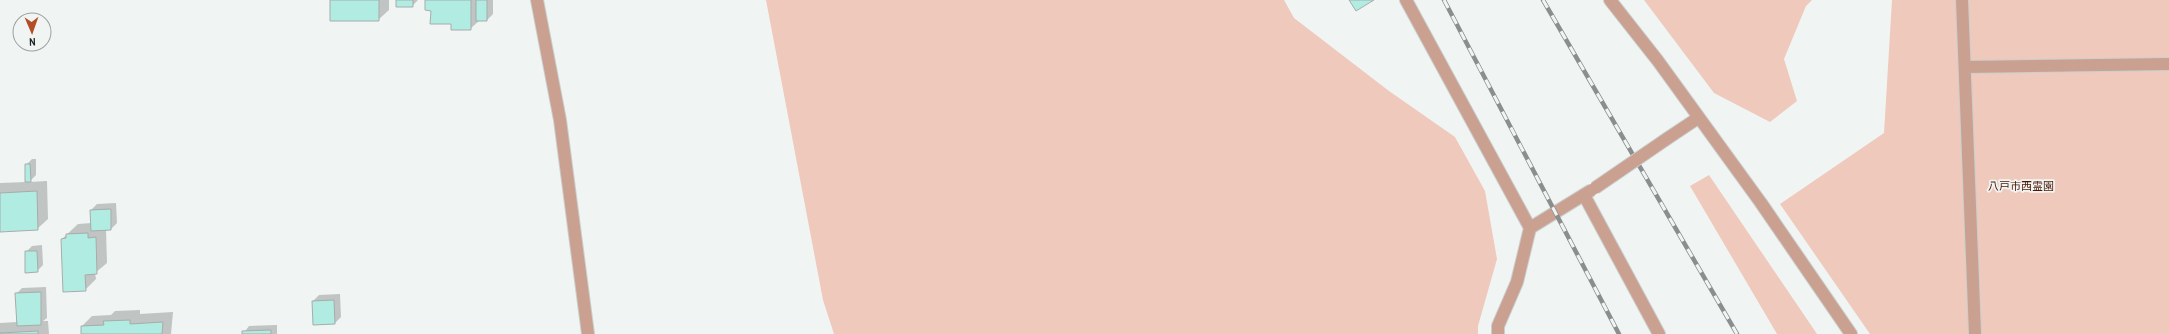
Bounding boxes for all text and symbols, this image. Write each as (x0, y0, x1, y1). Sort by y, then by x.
north arrow (12, 12, 52, 52)
text: N (29, 35, 36, 49)
park label: 八戸市西霊園 (1988, 179, 2054, 193)

